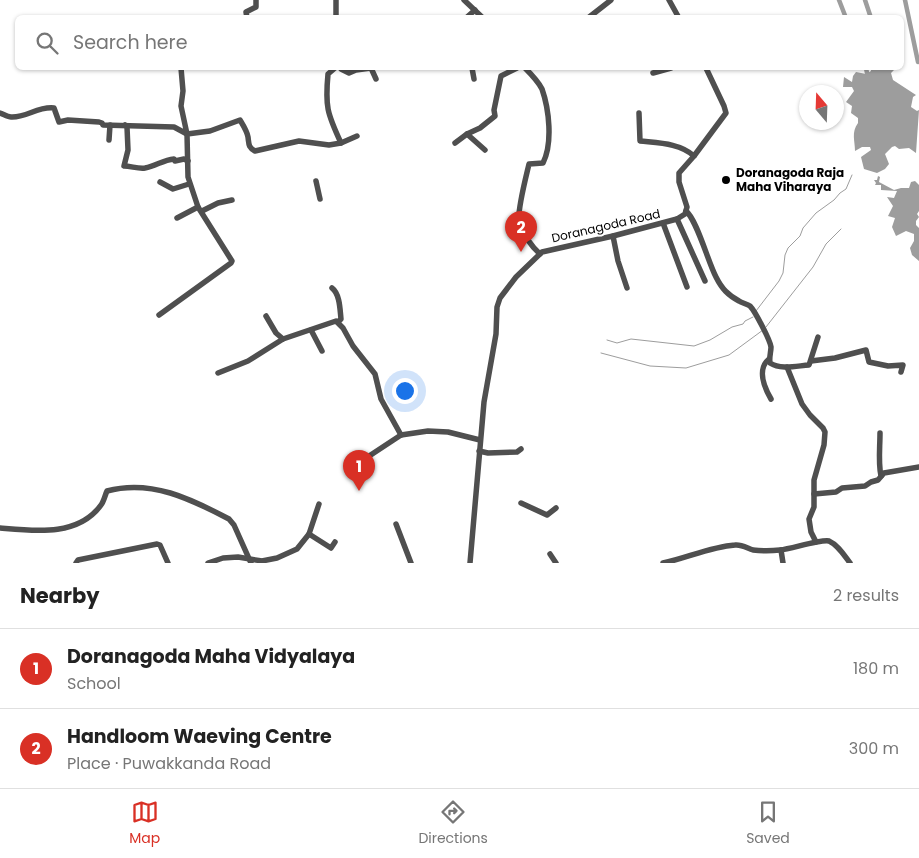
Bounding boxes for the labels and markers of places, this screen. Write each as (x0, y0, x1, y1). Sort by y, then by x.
place label: Doranagoda Raja Maha Viharaya (736, 164, 844, 195)
marker: Doranagoda Raja Maha Viharaya (720, 174, 732, 186)
pin: 2 (505, 211, 537, 252)
pin: 1 (343, 450, 375, 491)

